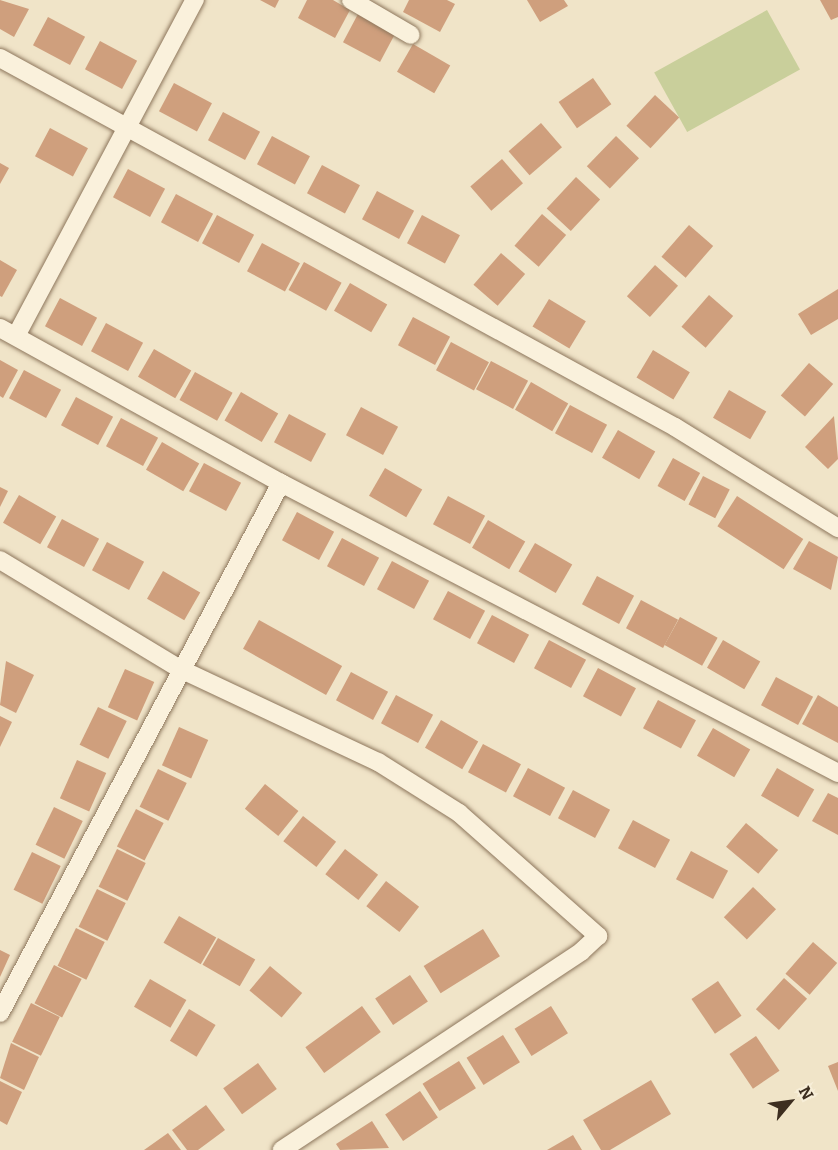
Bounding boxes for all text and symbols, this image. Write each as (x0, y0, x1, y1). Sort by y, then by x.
north arrow (760, 1072, 820, 1132)
text: N (795, 1083, 817, 1103)

